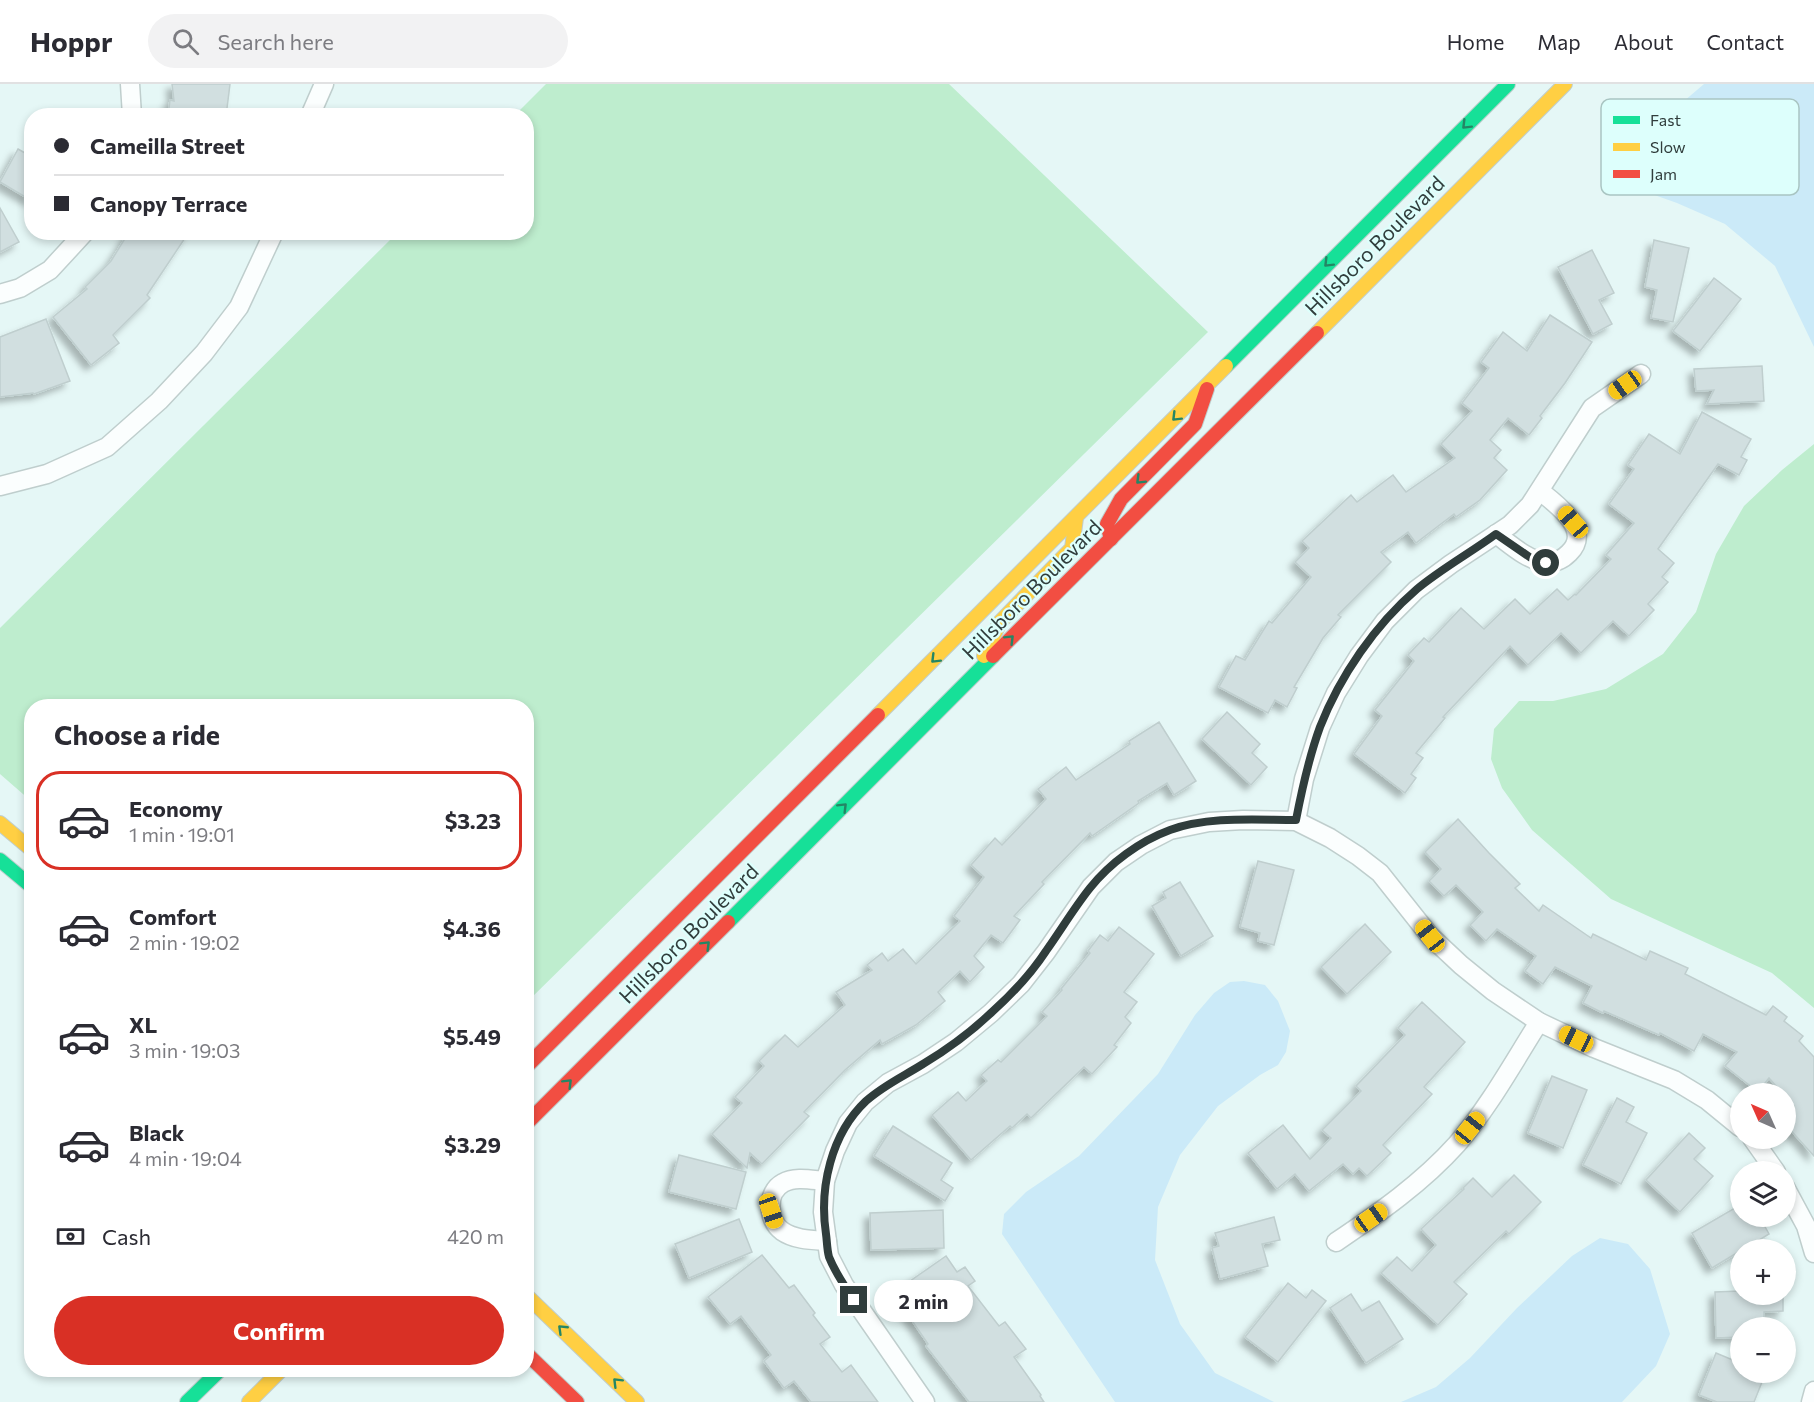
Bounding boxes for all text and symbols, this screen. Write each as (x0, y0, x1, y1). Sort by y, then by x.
search box (148, 14, 568, 68)
text: Hoppr (30, 24, 112, 58)
icon: search (169, 25, 202, 58)
text: Search here (217, 28, 334, 55)
text: Home (1447, 29, 1504, 54)
text: Map (1537, 29, 1581, 54)
text: About (1614, 29, 1673, 54)
text: Contact (1706, 29, 1784, 54)
legend (1601, 99, 1799, 195)
text: Fast (1650, 110, 1681, 129)
one-way arrow (1463, 118, 1474, 129)
text: Cameilla Street (90, 132, 245, 159)
text: Slow (1650, 137, 1686, 156)
text: Jam (1650, 164, 1677, 183)
street label: Hillsboro Boulevard (1299, 170, 1449, 320)
text: Canopy Terrace (90, 190, 247, 217)
one-way arrow (1325, 256, 1336, 267)
car (1605, 367, 1645, 403)
one-way arrow (1172, 410, 1183, 420)
one-way arrow (1137, 472, 1148, 483)
car (1554, 503, 1592, 541)
street label: Hillsboro Boulevard (956, 514, 1106, 664)
route start (1532, 549, 1559, 576)
one-way arrow (1003, 635, 1014, 646)
one-way arrow (931, 651, 942, 662)
text: Choose a ride (54, 718, 220, 751)
icon: car (57, 794, 111, 848)
text: Economy (129, 795, 223, 822)
one-way arrow (836, 803, 847, 814)
text: $3.23 (445, 807, 501, 834)
text: 1 min · 19:01 (129, 822, 235, 846)
street label: Hillsboro Boulevard (613, 858, 763, 1008)
icon: car (57, 902, 111, 956)
text: Comfort (129, 903, 217, 930)
text: $4.36 (443, 915, 501, 942)
car (1412, 916, 1448, 956)
text: 2 min · 19:02 (129, 930, 240, 954)
one-way arrow (699, 941, 709, 952)
icon: car (57, 1010, 111, 1064)
text: XL (129, 1011, 157, 1038)
text: $5.49 (443, 1023, 501, 1050)
car (1556, 1023, 1596, 1055)
text: 3 min · 19:03 (129, 1038, 241, 1062)
one-way arrow (560, 1079, 571, 1090)
north arrow (1730, 1083, 1796, 1149)
map controls (1730, 1083, 1796, 1383)
car (1452, 1108, 1488, 1148)
icon: car (57, 1118, 111, 1172)
text: Black (129, 1119, 184, 1146)
text: $3.29 (444, 1131, 501, 1158)
text: 4 min · 19:04 (129, 1146, 242, 1170)
button: layers (1730, 1161, 1796, 1227)
car (757, 1191, 785, 1231)
car (1351, 1200, 1391, 1236)
icon: cash (54, 1220, 87, 1253)
text: Cash (102, 1223, 151, 1250)
text: 420 m (447, 1224, 504, 1248)
button: + (1730, 1239, 1796, 1305)
callout: 2 min (875, 1279, 974, 1321)
route end (840, 1286, 867, 1313)
text: 2 min (899, 1289, 948, 1313)
button: Confirm (54, 1296, 504, 1365)
button: − (1730, 1317, 1796, 1383)
one-way arrow (558, 1325, 569, 1336)
one-way arrow (614, 1378, 624, 1389)

